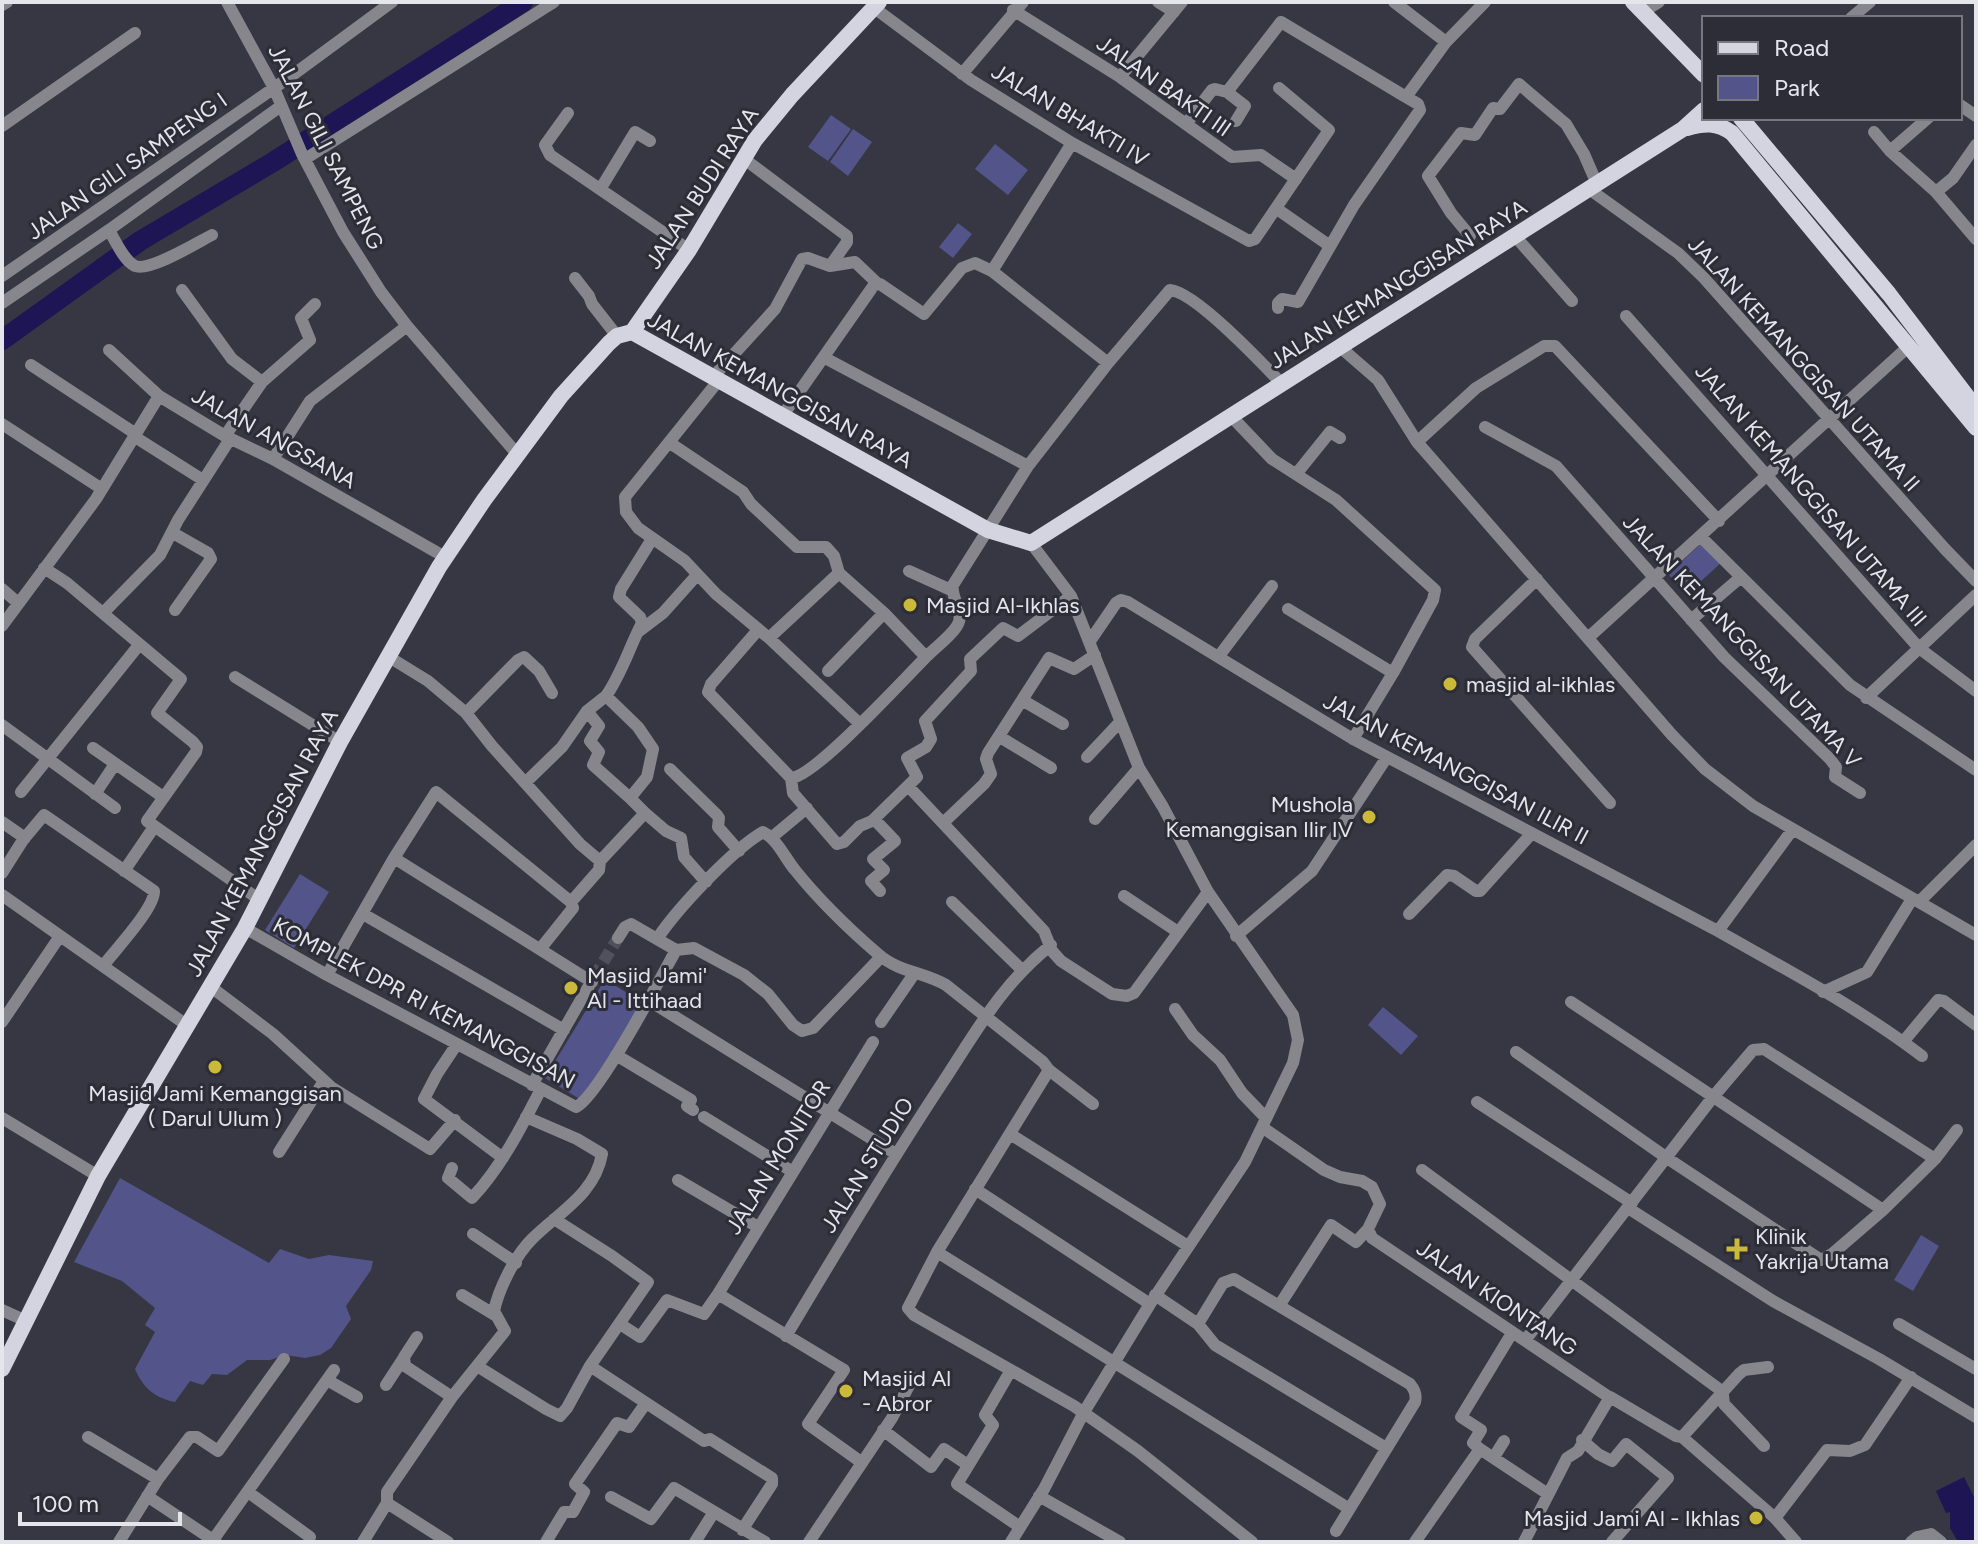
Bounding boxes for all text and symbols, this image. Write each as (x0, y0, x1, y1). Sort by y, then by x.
legend (1702, 16, 1962, 120)
street label: JALAN BAKTI III (1091, 30, 1237, 142)
text: Road (1774, 33, 1829, 62)
street label: JALAN GILI SAMPENG (263, 40, 389, 254)
street label: JALAN BHAKTI IV (987, 58, 1154, 173)
text: Park (1774, 73, 1820, 102)
street label: JALAN GILI SAMPENG I (22, 87, 232, 245)
street label: JALAN BUDI RAYA (640, 102, 764, 274)
street label: JALAN KEMANGGISAN RAYA (1264, 193, 1532, 375)
street label: JALAN KEMANGGISAN UTAMA II (1682, 231, 1926, 497)
street label: JALAN KEMANGGISAN RAYA (643, 306, 917, 474)
street label: JALAN KEMANGGISAN UTAMA III (1689, 358, 1933, 632)
street label: JALAN ANGSANA (187, 382, 361, 494)
street label: JALAN KEMANGGISAN UTAMA V (1617, 509, 1867, 774)
place label: Masjid Al-Ikhlas (926, 592, 1080, 619)
marker: Masjid Al-Ikhlas (901, 596, 919, 614)
place label: masjid al-ikhlas (1466, 671, 1615, 698)
marker: masjid al-ikhlas (1441, 675, 1459, 693)
street label: JALAN KEMANGGISAN ILIR II (1319, 688, 1593, 850)
street label: JALAN KEMANGGISAN RAYA (180, 705, 344, 981)
place label: Mushola Kemanggisan Ilir IV (1165, 791, 1354, 843)
marker: Mushola Kemanggisan Ilir IV (1360, 808, 1378, 826)
street label: KOMPLEK DPR RI KEMANGGISAN (268, 912, 580, 1094)
place label: Masjid Jami' Al - Ittihaad (587, 962, 707, 1014)
marker: Masjid Jami' Al - Ittihaad (562, 979, 580, 997)
marker: Masjid Jami Kemanggisan ( Darul Ulum ) (206, 1058, 224, 1076)
street label: JALAN MONITOR (720, 1075, 836, 1239)
place label: Masjid Jami Kemanggisan ( Darul Ulum ) (88, 1080, 342, 1132)
street label: JALAN STUDIO (815, 1092, 919, 1238)
place label: Klinik Yakrija Utama (1755, 1223, 1889, 1275)
street label: JALAN KIONTANG (1412, 1234, 1582, 1362)
marker: Klinik Yakrija Utama (1726, 1238, 1748, 1260)
place label: Masjid Al - Abror (862, 1365, 951, 1417)
marker: Masjid Al - Abror (837, 1382, 855, 1400)
scale bar (20, 1476, 180, 1526)
text: 100 m (32, 1489, 99, 1518)
place label: Masjid Jami Al - Ikhlas (1524, 1505, 1740, 1532)
marker: Masjid Jami Al - Ikhlas (1747, 1509, 1765, 1527)

